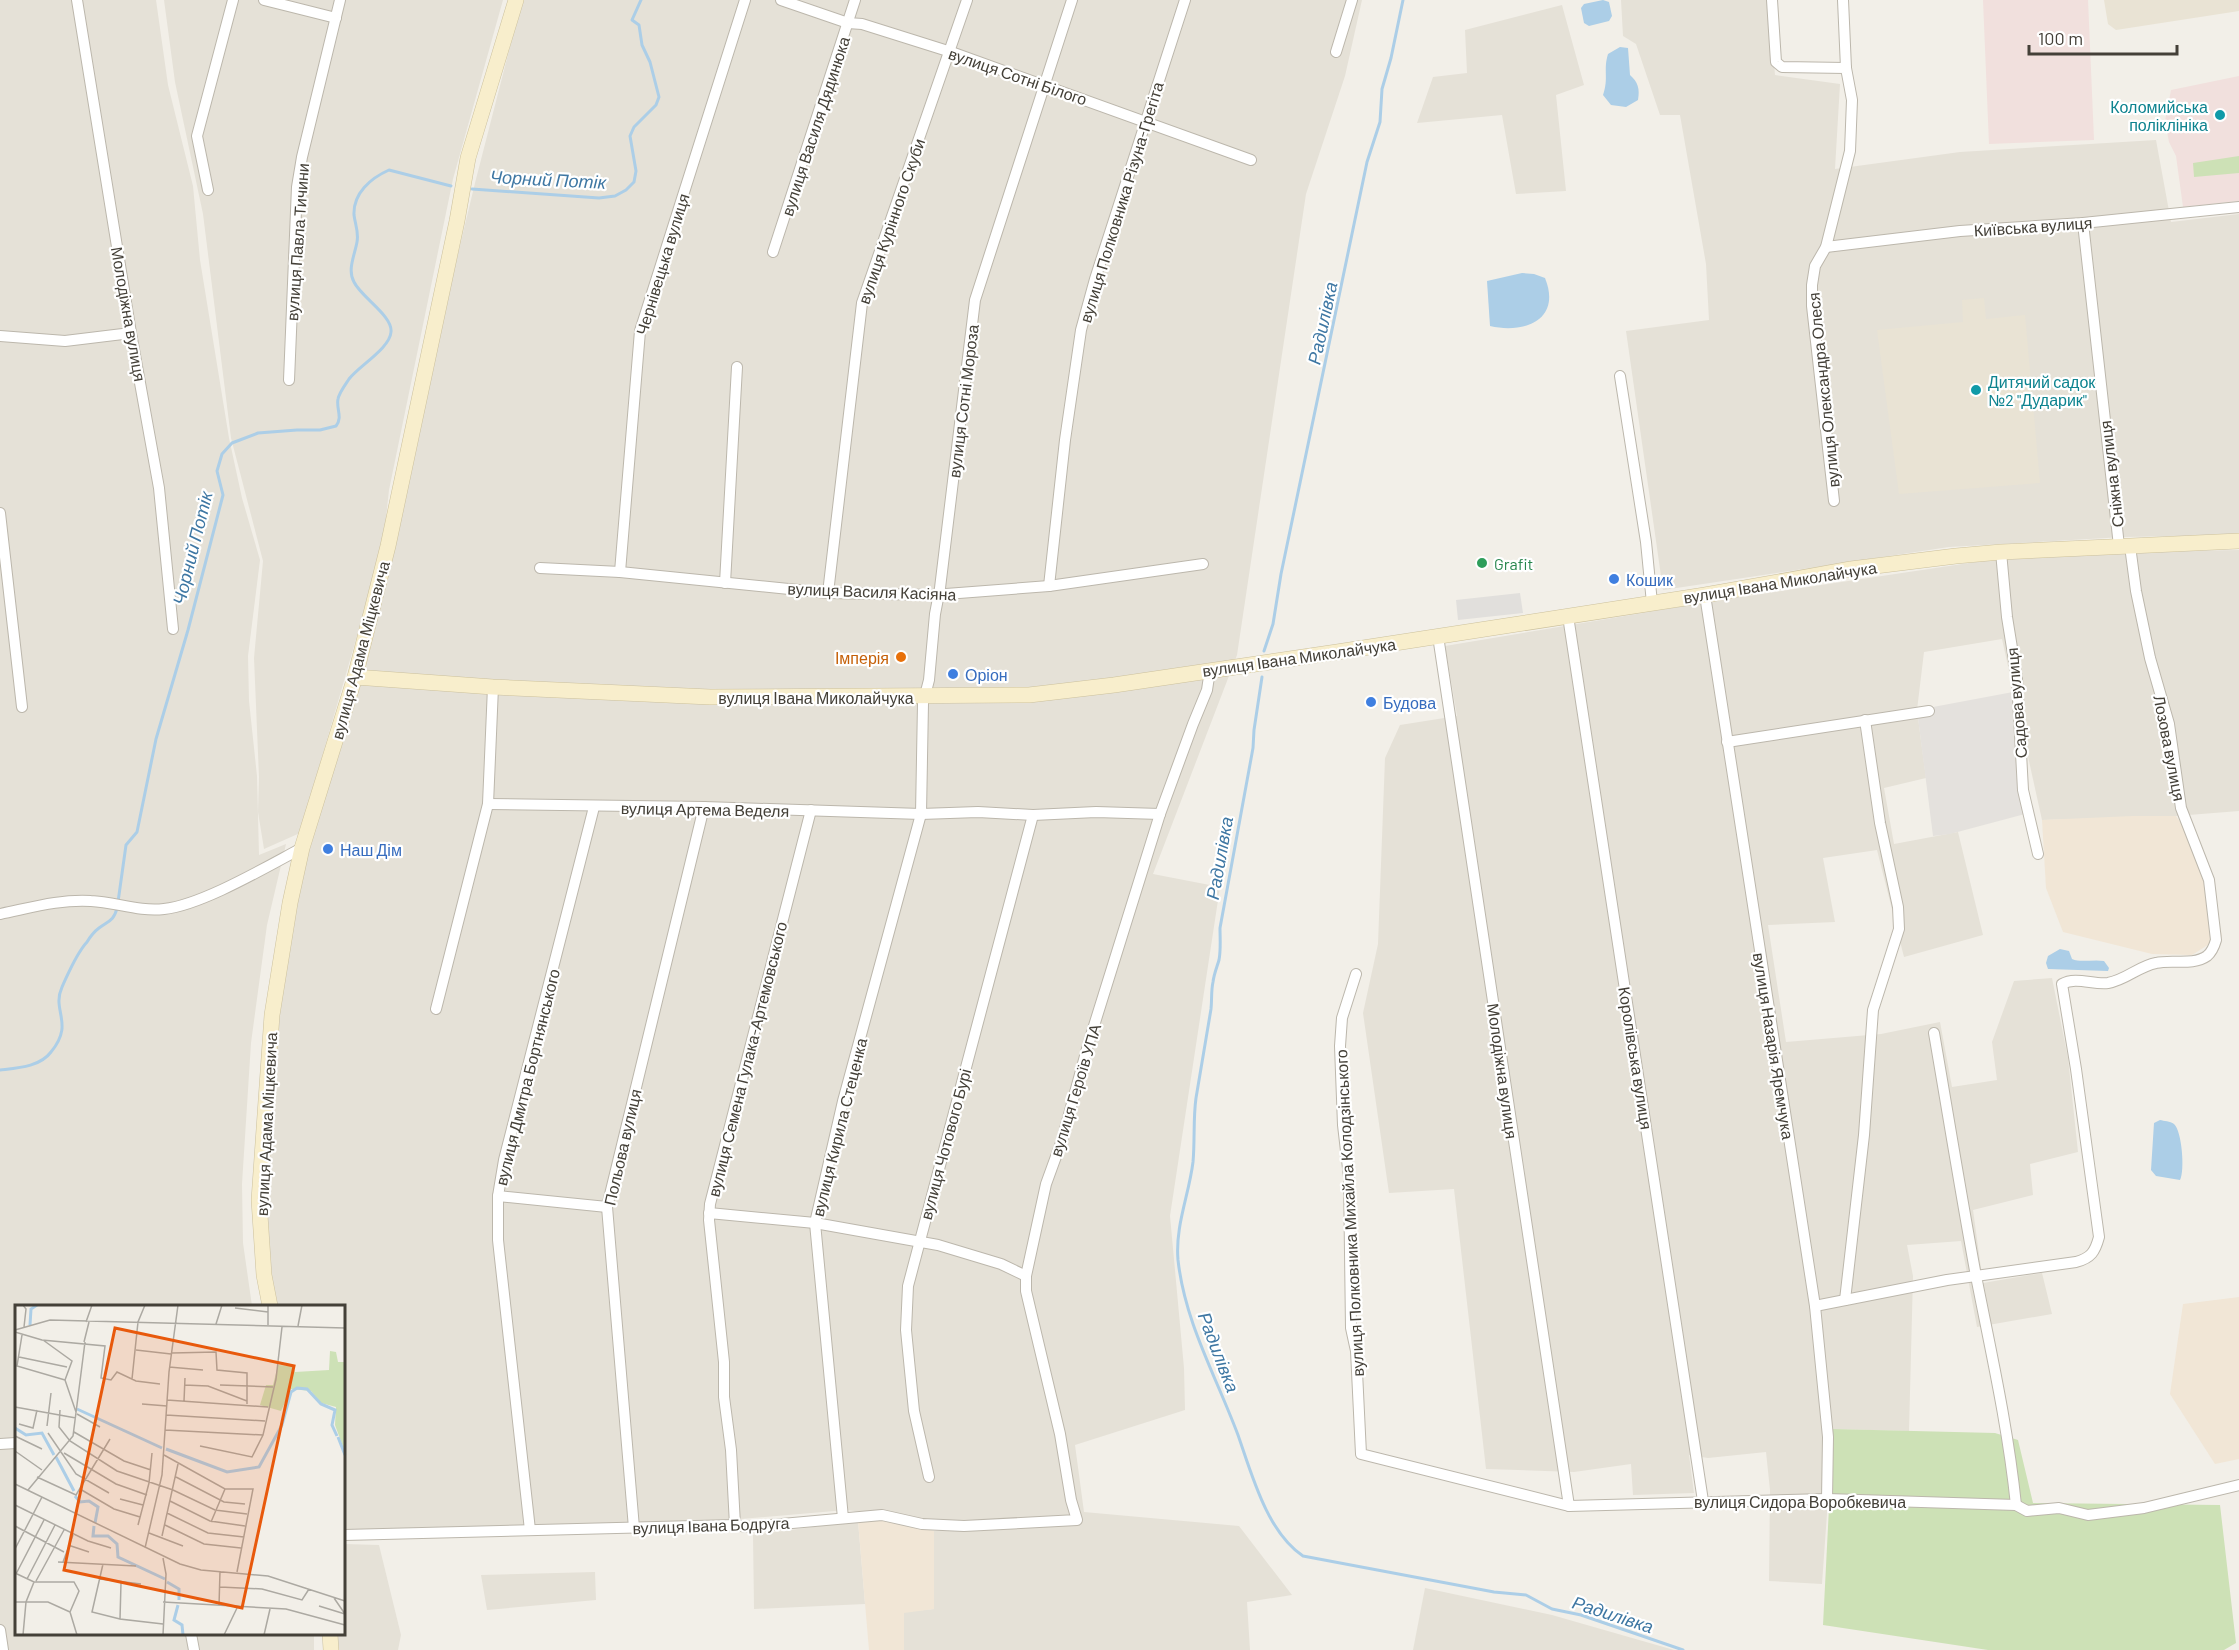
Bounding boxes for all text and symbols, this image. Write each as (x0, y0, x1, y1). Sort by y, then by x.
scale bar (2029, 18, 2178, 56)
text: 100 m (2038, 27, 2083, 49)
street label: вулиця Василя Дядинюка (777, 34, 853, 218)
street label: вулиця Сотні Білого (946, 43, 1090, 109)
street label: вулиця Полковника Різуна-Грегіта (1075, 79, 1167, 325)
place label: Коломийська поліклініка (2110, 97, 2208, 134)
marker: Коломийська поліклініка (2213, 108, 2227, 122)
street label: вулиця Курінного Скуби (854, 136, 928, 306)
street label: вулиця Павла Тичини (282, 162, 312, 322)
water label: Чорний Потік (489, 165, 608, 193)
street label: Чернівецька вулиця (631, 191, 693, 337)
street label: Київська вулиця (1973, 212, 2093, 240)
street label: Молодіжна вулиця (108, 245, 150, 383)
water label: Радилівка (1303, 280, 1341, 366)
street label: вулиця Олександра Олеся (1803, 292, 1843, 488)
street label: вулиця Сотні Мороза (944, 323, 982, 479)
place label: Дитячий садок №2 "Дударик" (1988, 372, 2096, 409)
marker: Дитячий садок №2 "Дударик" (1969, 383, 1983, 397)
street label: Сніжна вулиця (2095, 420, 2127, 528)
water label: Чорний Потік (167, 488, 217, 607)
place label: Grafit (1494, 554, 1533, 573)
marker: Grafit (1475, 556, 1489, 570)
street label: вулиця Івана Миколайчука (1682, 557, 1878, 607)
street label: вулиця Адама Міцкевича (327, 559, 393, 741)
place label: Кошик (1626, 570, 1674, 589)
marker: Кошик (1607, 572, 1621, 586)
street label: вулиця Василя Касіяна (787, 579, 957, 603)
street label: вулиця Івана Миколайчука (1201, 634, 1397, 680)
street label: Садова вулиця (2002, 647, 2030, 759)
place label: Імперія (835, 648, 889, 667)
marker: Імперія (894, 650, 908, 664)
place label: Оріон (965, 665, 1008, 684)
marker: Оріон (946, 667, 960, 681)
street label: вулиця Івана Миколайчука (718, 688, 914, 707)
place label: Будова (1383, 693, 1436, 712)
street label: Лозова вулиця (2150, 693, 2190, 803)
marker: Будова (1364, 695, 1378, 709)
street label: вулиця Артема Веделя (621, 798, 789, 820)
water label: Радилівка (1201, 815, 1237, 901)
place label: Наш Дім (340, 840, 402, 859)
marker: Наш Дім (321, 842, 335, 856)
street label: вулиця Семена Гулака-Артемовського (704, 919, 790, 1198)
street label: вулиця Назарія Яремчука (1750, 951, 1798, 1141)
street label: вулиця Дмитра Бортнянського (491, 967, 563, 1187)
street label: Королівська вулиця (1615, 985, 1657, 1131)
street label: Молодіжна вулиця (1484, 1002, 1522, 1140)
street label: вулиця Героїв УПА (1046, 1021, 1104, 1159)
street label: вулиця Адама Міцкевича (252, 1032, 280, 1216)
street label: вулиця Кирила Стеценка (808, 1036, 870, 1218)
street label: вулиця Полковника Михайла Колодзінського (1331, 1049, 1367, 1377)
street label: вулиця Чотового Бурі (916, 1066, 974, 1222)
street label: Польова вулиця (599, 1087, 645, 1207)
inset map (15, 1305, 345, 1635)
water label: Радилівка (1194, 1309, 1244, 1395)
street label: вулиця Сидора Воробкевича (1694, 1492, 1906, 1511)
street label: вулиця Івана Бодруга (632, 1513, 790, 1537)
water label: Радилівка (1570, 1591, 1656, 1637)

